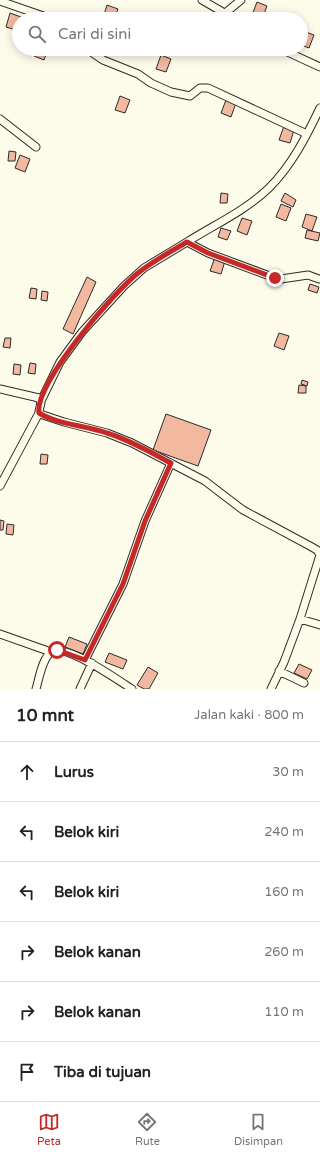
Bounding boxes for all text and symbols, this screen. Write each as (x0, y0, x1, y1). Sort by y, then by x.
search box (12, 12, 308, 56)
icon: search (26, 23, 48, 45)
text: Cari di sini (58, 25, 131, 43)
route end (266, 269, 284, 287)
route start (48, 641, 66, 659)
text: 10 mnt (16, 705, 74, 726)
text: Jalan kaki · 800 m (194, 707, 304, 723)
icon: ahead (16, 761, 38, 783)
text: Lurus (54, 763, 94, 781)
text: 30 m (272, 764, 304, 780)
icon: left (16, 821, 38, 843)
text: Belok kiri (54, 823, 119, 841)
text: 240 m (264, 824, 304, 840)
icon: left (16, 881, 38, 903)
text: Belok kiri (54, 883, 119, 901)
text: 160 m (264, 884, 304, 900)
icon: right (16, 941, 38, 963)
text: Belok kanan (54, 943, 141, 961)
text: 260 m (264, 944, 304, 960)
icon: right (16, 1001, 38, 1023)
text: Belok kanan (54, 1003, 141, 1021)
text: 110 m (264, 1004, 304, 1020)
icon: arrive (16, 1061, 38, 1083)
text: Tiba di tujuan (54, 1063, 151, 1081)
tab: Peta (37, 1111, 61, 1148)
tab: Rute (135, 1111, 160, 1148)
tab: Disimpan (234, 1111, 283, 1148)

